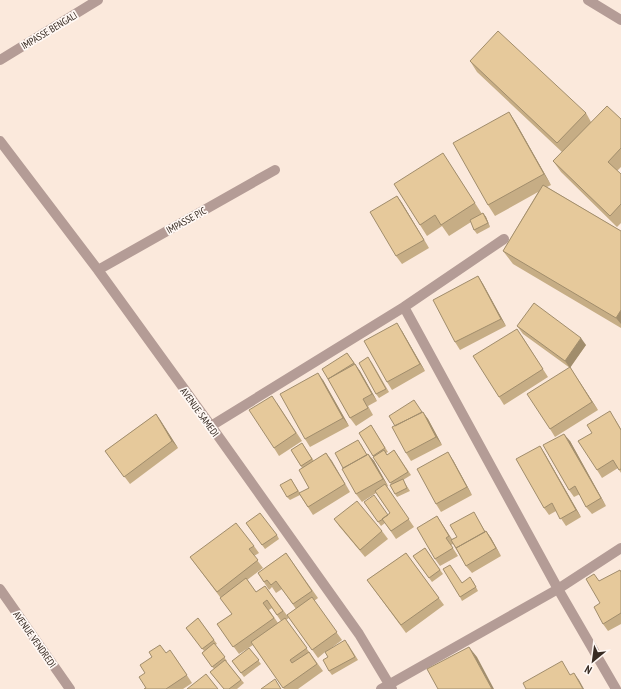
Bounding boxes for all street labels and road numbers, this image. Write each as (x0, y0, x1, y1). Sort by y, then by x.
street label: IMPASSE BENGALI (19, 9, 80, 52)
street label: IMPASSE PIC (164, 204, 209, 237)
street label: AVENUE SAMEDI (177, 385, 222, 439)
street label: AVENUE VENDREDI (10, 608, 59, 670)

